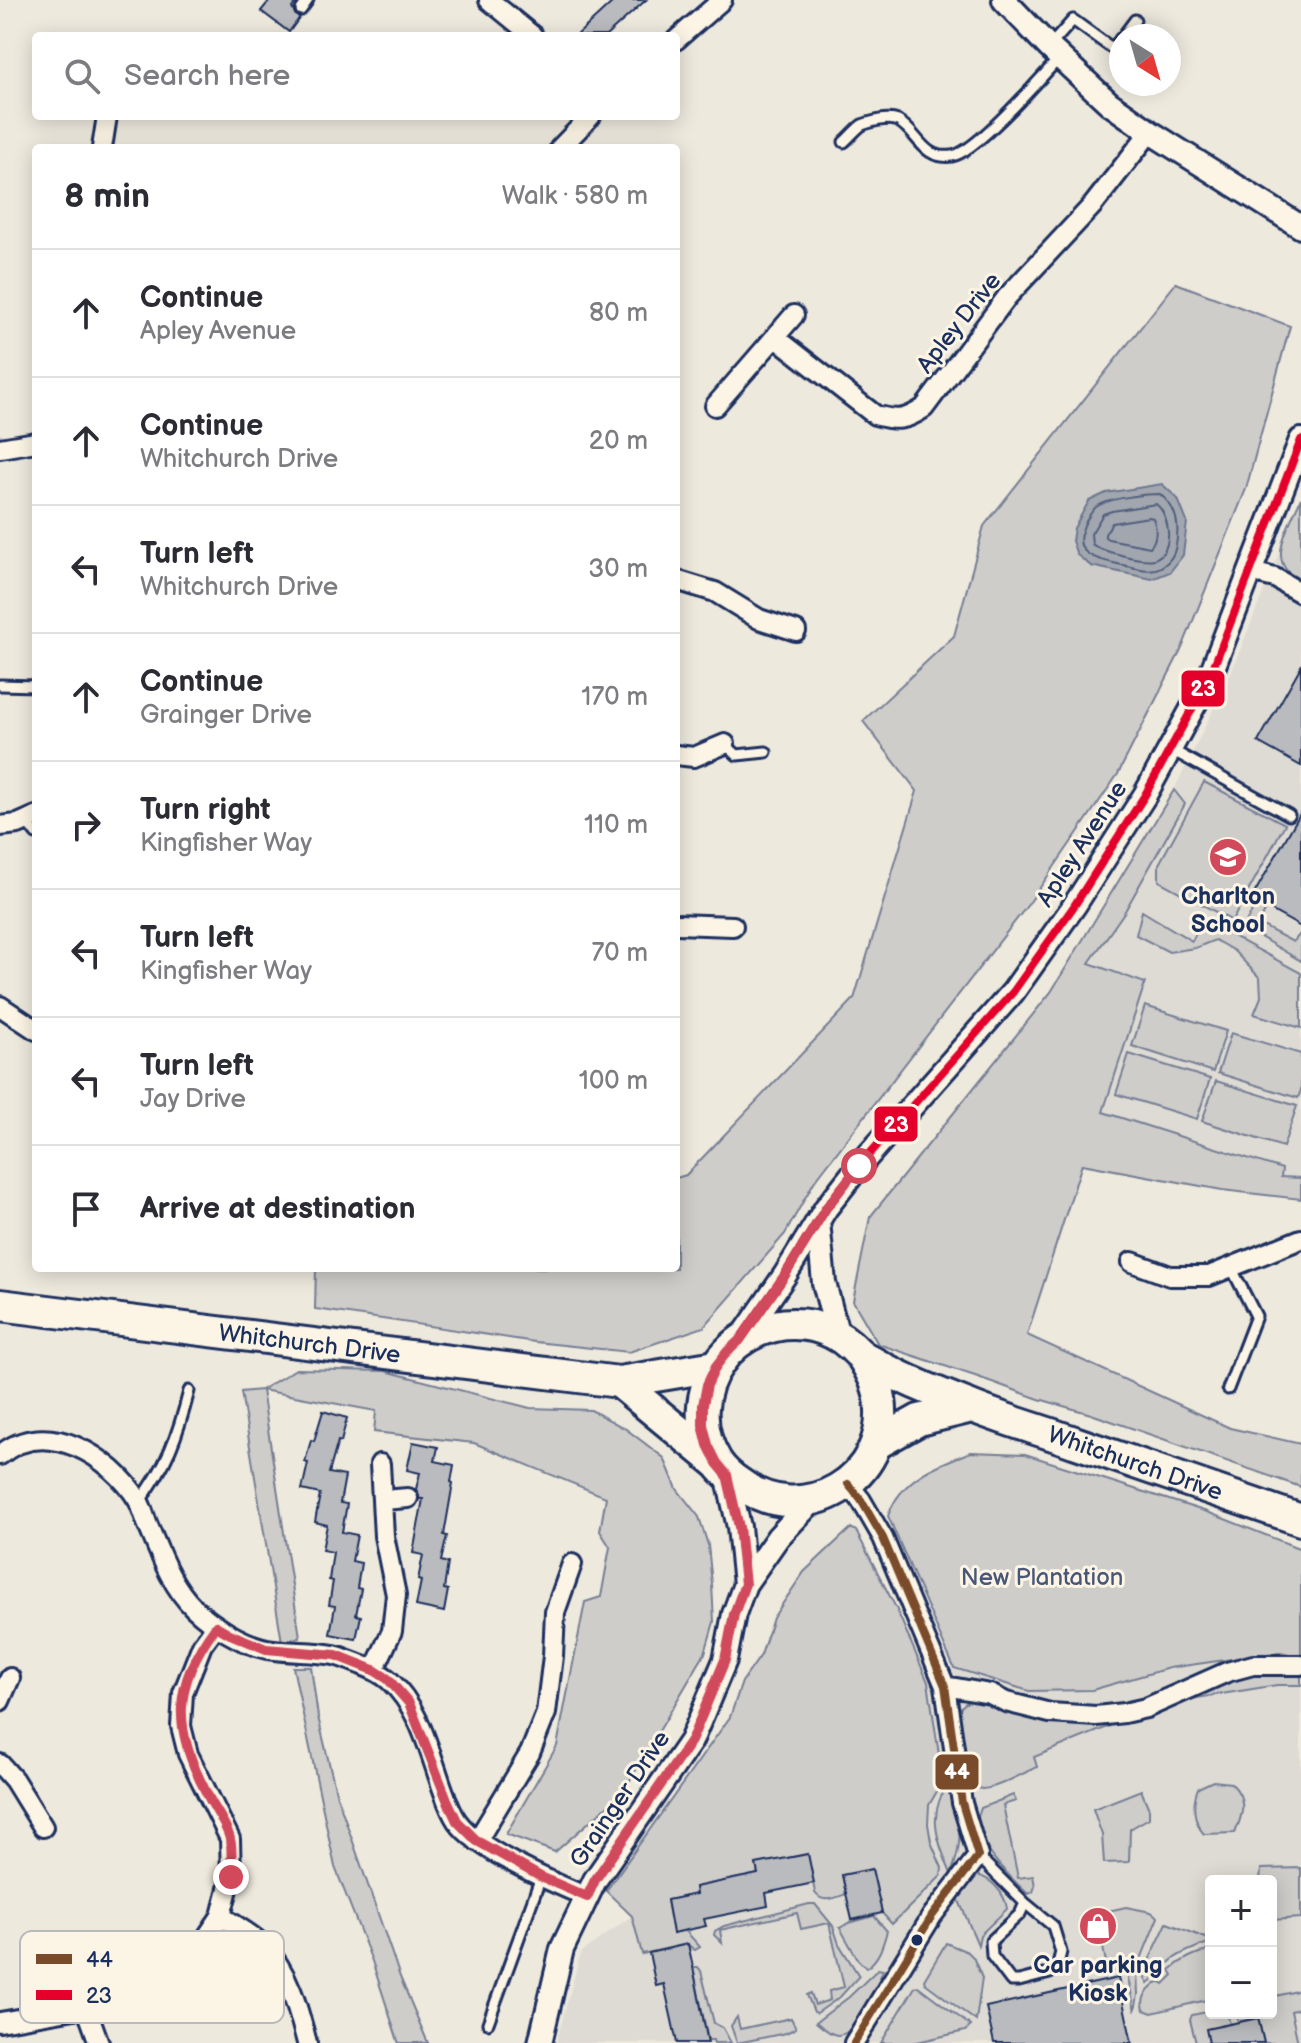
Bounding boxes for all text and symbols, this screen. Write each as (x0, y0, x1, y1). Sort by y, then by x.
north arrow (1109, 24, 1181, 96)
search box (32, 32, 680, 120)
icon: search (60, 54, 104, 98)
text: Search here (124, 58, 290, 94)
text: 8 min (64, 176, 150, 217)
text: Walk · 580 m (502, 181, 648, 212)
street label: Apley Drive (911, 267, 1007, 379)
text: Continue (140, 280, 263, 316)
icon: ahead (64, 291, 108, 335)
text: 80 m (589, 298, 648, 329)
text: Apley Avenue (140, 316, 296, 347)
text: Continue (140, 408, 263, 444)
icon: ahead (64, 419, 108, 463)
text: 20 m (589, 426, 648, 457)
text: Whitchurch Drive (140, 444, 338, 475)
text: Turn left (140, 536, 254, 572)
icon: left (64, 547, 108, 591)
text: 30 m (588, 554, 648, 585)
text: Whitchurch Drive (140, 572, 338, 603)
text: Continue (140, 664, 263, 700)
line badge: 23 (1180, 669, 1226, 708)
icon: ahead (64, 675, 108, 719)
text: 23 (1190, 676, 1216, 703)
text: 170 m (581, 682, 648, 713)
text: Grainger Drive (140, 700, 312, 731)
street label: Apley Avenue (1031, 776, 1133, 912)
text: Turn right (140, 792, 271, 828)
icon: right (64, 803, 108, 847)
text: 110 m (584, 810, 648, 841)
text: Kingfisher Way (140, 828, 312, 859)
school or university icon: Charlton School (1207, 836, 1249, 878)
place label: Charlton School (1181, 882, 1275, 939)
text: Turn left (140, 920, 254, 956)
icon: left (64, 931, 108, 975)
text: 70 m (591, 938, 648, 969)
text: Kingfisher Way (140, 956, 312, 987)
text: Turn left (140, 1048, 254, 1084)
icon: left (64, 1059, 108, 1103)
text: 100 m (579, 1066, 648, 1097)
text: Jay Drive (140, 1084, 246, 1115)
line badge: 23 (873, 1105, 919, 1143)
text: 23 (883, 1112, 909, 1139)
route start (841, 1148, 877, 1184)
icon: arrive (64, 1187, 108, 1231)
text: Arrive at destination (140, 1191, 416, 1227)
street label: Whitchurch Drive (217, 1318, 402, 1369)
street label: Whitchurch Drive (1044, 1420, 1227, 1506)
park label: New Plantation (961, 1563, 1123, 1592)
street label: Grainger Drive (564, 1725, 676, 1873)
line badge: 44 (934, 1753, 980, 1791)
text: 44 (944, 1759, 970, 1786)
route end (213, 1859, 249, 1895)
map controls (1205, 1875, 1277, 2019)
button: + (1205, 1875, 1277, 1947)
shop icon: Car parking Kiosk (1077, 1905, 1119, 1947)
legend (20, 1931, 284, 2023)
unlabelled marker (909, 1932, 925, 1948)
text: 44 (86, 1947, 113, 1974)
button: − (1205, 1947, 1277, 2019)
place label: Car parking Kiosk (1033, 1951, 1163, 2008)
text: 23 (86, 1983, 112, 2010)

